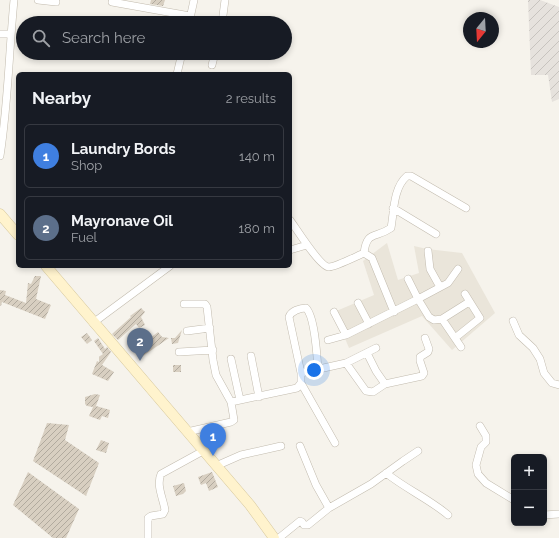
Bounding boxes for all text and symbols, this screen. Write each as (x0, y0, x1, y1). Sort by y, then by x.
north arrow (463, 12, 499, 48)
search box (16, 16, 292, 60)
icon: search (30, 27, 52, 49)
text: Search here (62, 29, 145, 47)
text: Nearby (32, 88, 91, 108)
text: 2 results (226, 91, 276, 106)
text: Laundry Bords (71, 140, 176, 158)
text: 1 (43, 149, 49, 164)
text: 140 m (239, 149, 275, 164)
text: Shop (71, 158, 102, 173)
text: Mayronave Oil (71, 212, 173, 230)
text: 2 (42, 221, 50, 236)
text: 180 m (239, 221, 275, 236)
text: Fuel (71, 230, 97, 245)
pin: 2 (127, 328, 153, 361)
your location (304, 360, 324, 380)
pin: 1 (200, 423, 226, 456)
map controls (511, 454, 547, 526)
button: + (511, 454, 547, 490)
button: − (511, 490, 547, 526)

